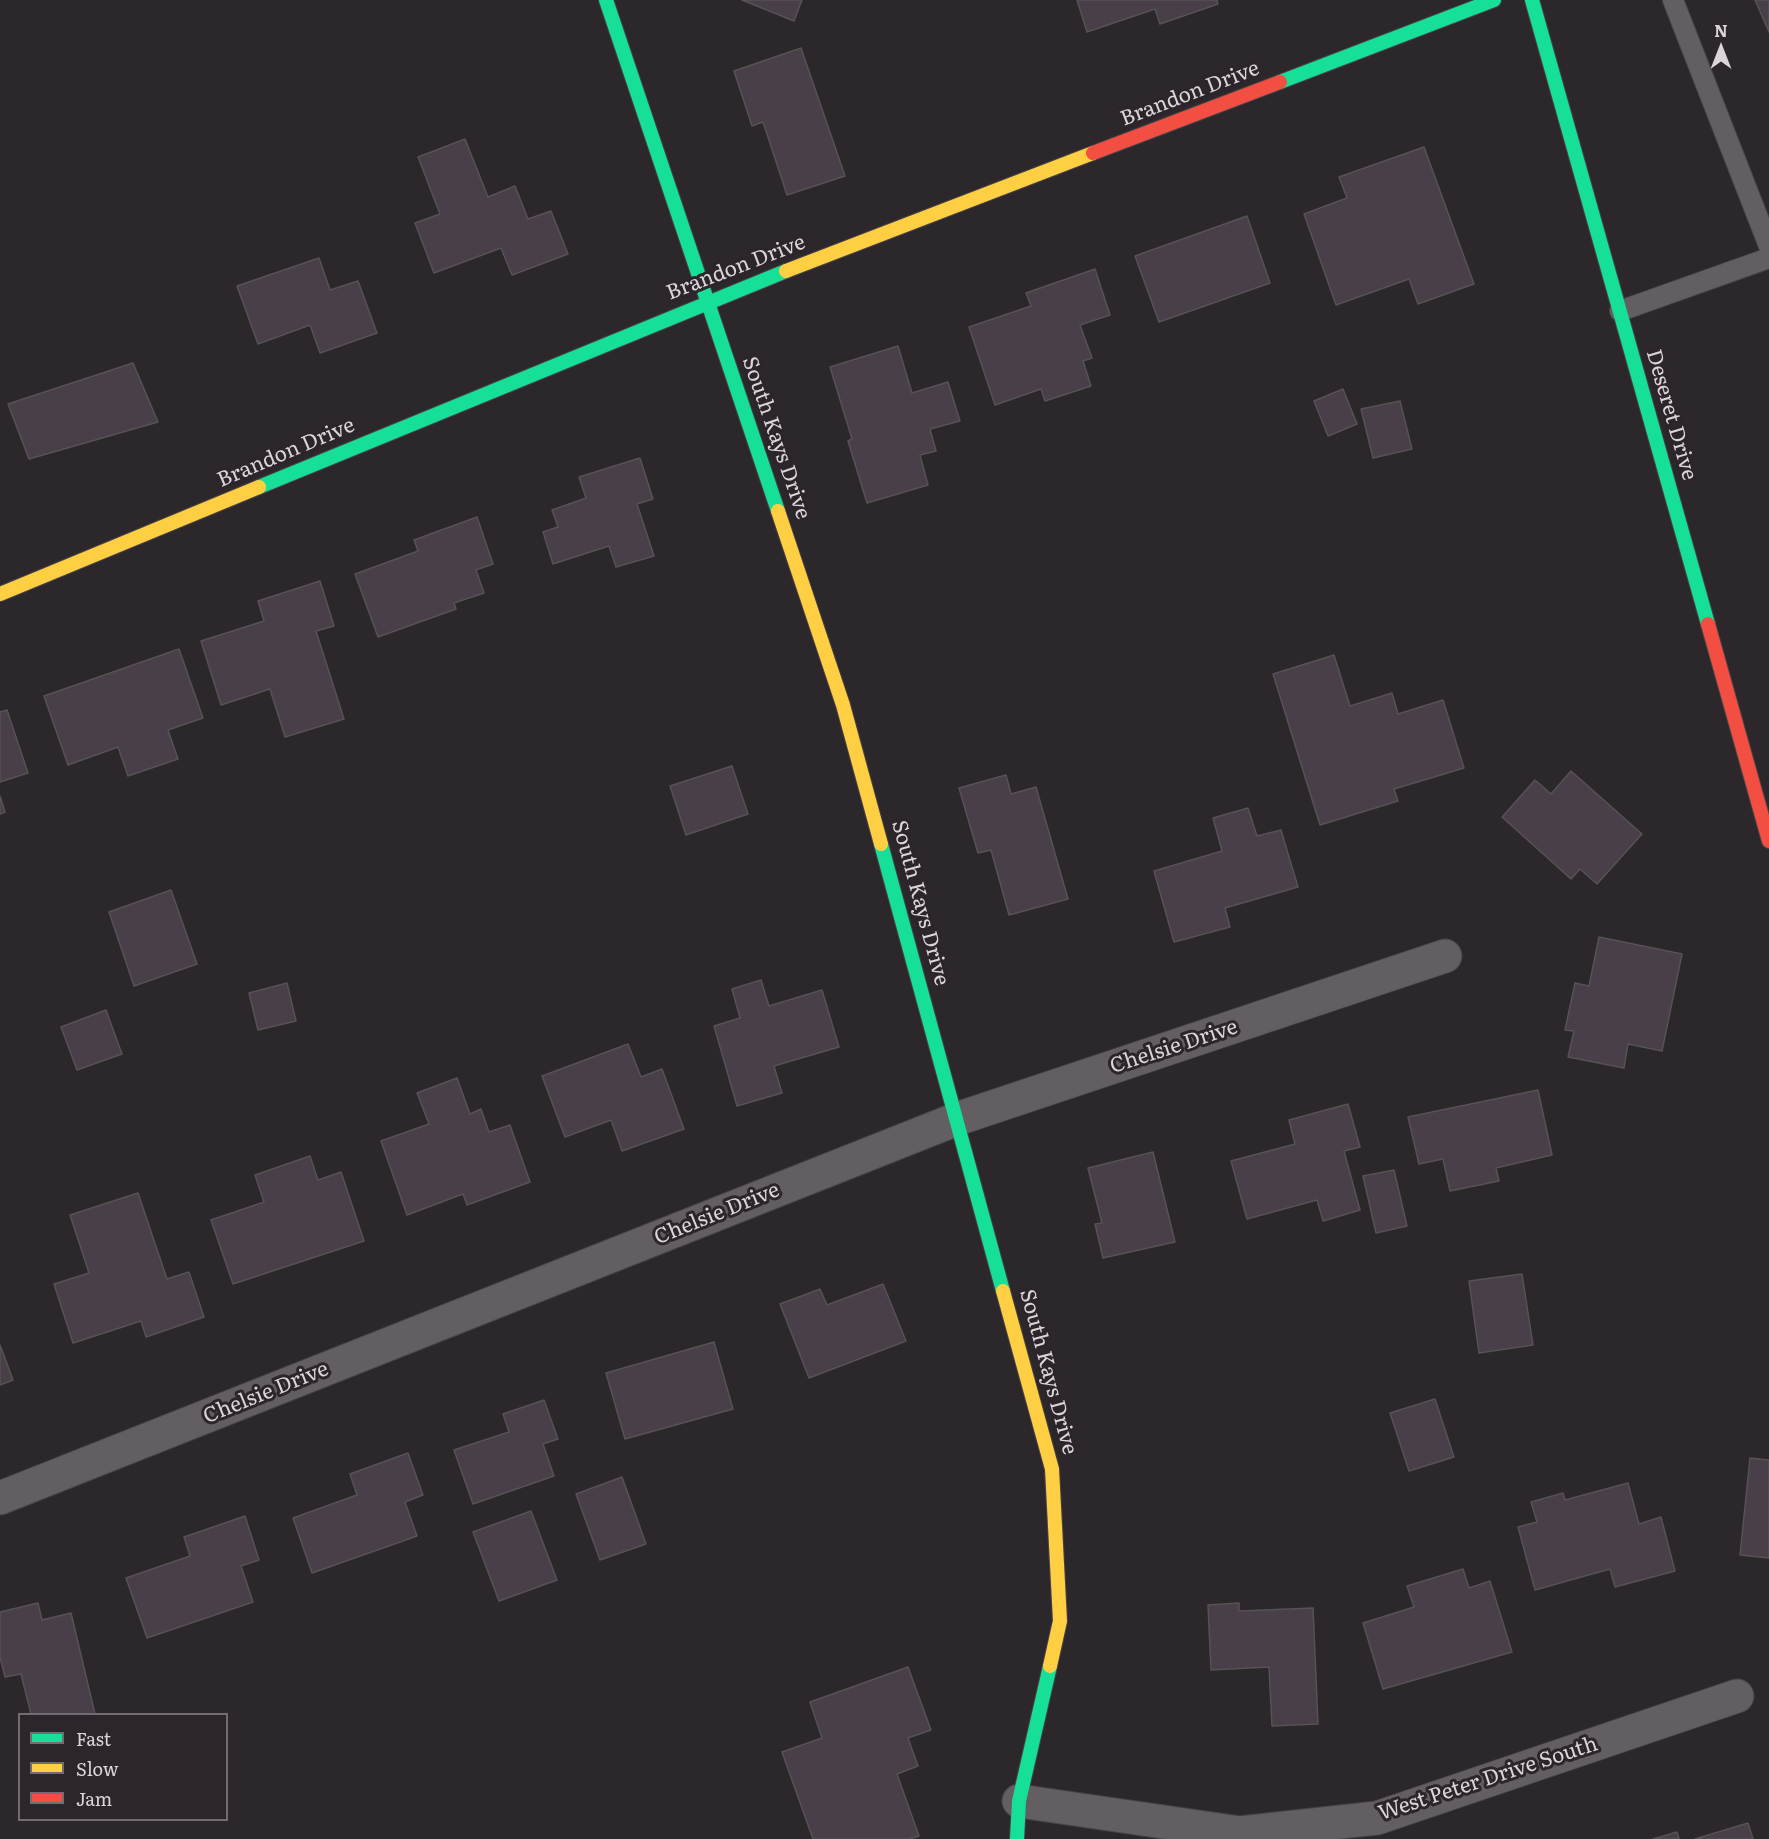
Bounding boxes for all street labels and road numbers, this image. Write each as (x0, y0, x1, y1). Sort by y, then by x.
street label: Brandon Drive (1117, 56, 1263, 132)
street label: Brandon Drive (663, 230, 809, 306)
street label: Deseret Drive (1640, 347, 1702, 483)
street label: South Kays Drive (736, 353, 816, 523)
street label: Brandon Drive (214, 413, 358, 493)
street label: South Kays Drive (886, 818, 954, 988)
street label: Chelsie Drive (1107, 1015, 1241, 1079)
street label: Chelsie Drive (651, 1177, 783, 1251)
street label: South Kays Drive (1014, 1287, 1082, 1457)
street label: Chelsie Drive (200, 1356, 332, 1430)
street label: West Peter Drive South (1375, 1732, 1601, 1826)

